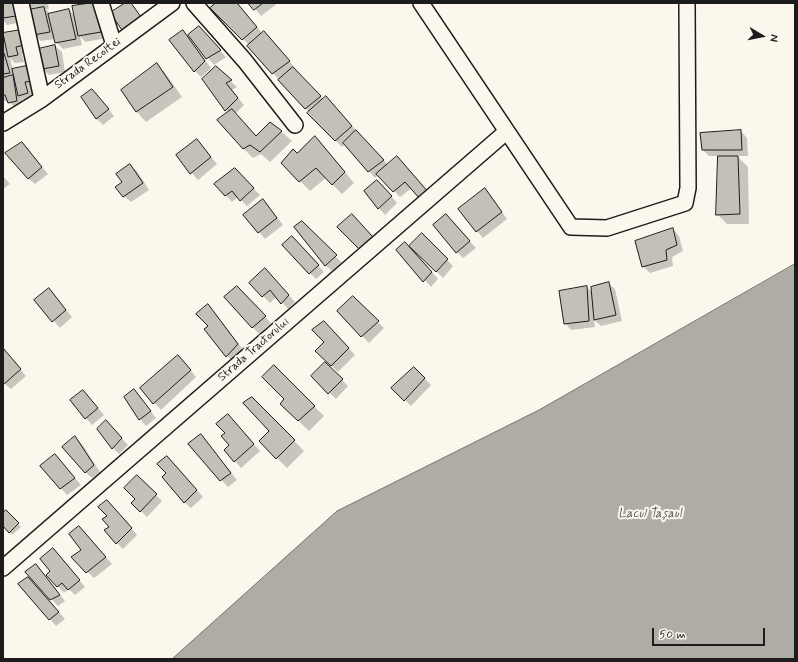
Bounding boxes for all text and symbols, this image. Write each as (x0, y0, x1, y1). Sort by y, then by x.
north arrow (742, 16, 782, 56)
text: N (766, 33, 781, 43)
street label: Strada Recoltei (52, 35, 124, 93)
street label: Strada Tractorului (215, 315, 293, 385)
water label: Lacul Tașaul (618, 506, 682, 522)
scale bar (654, 620, 767, 646)
text: 50 m (659, 627, 686, 643)

